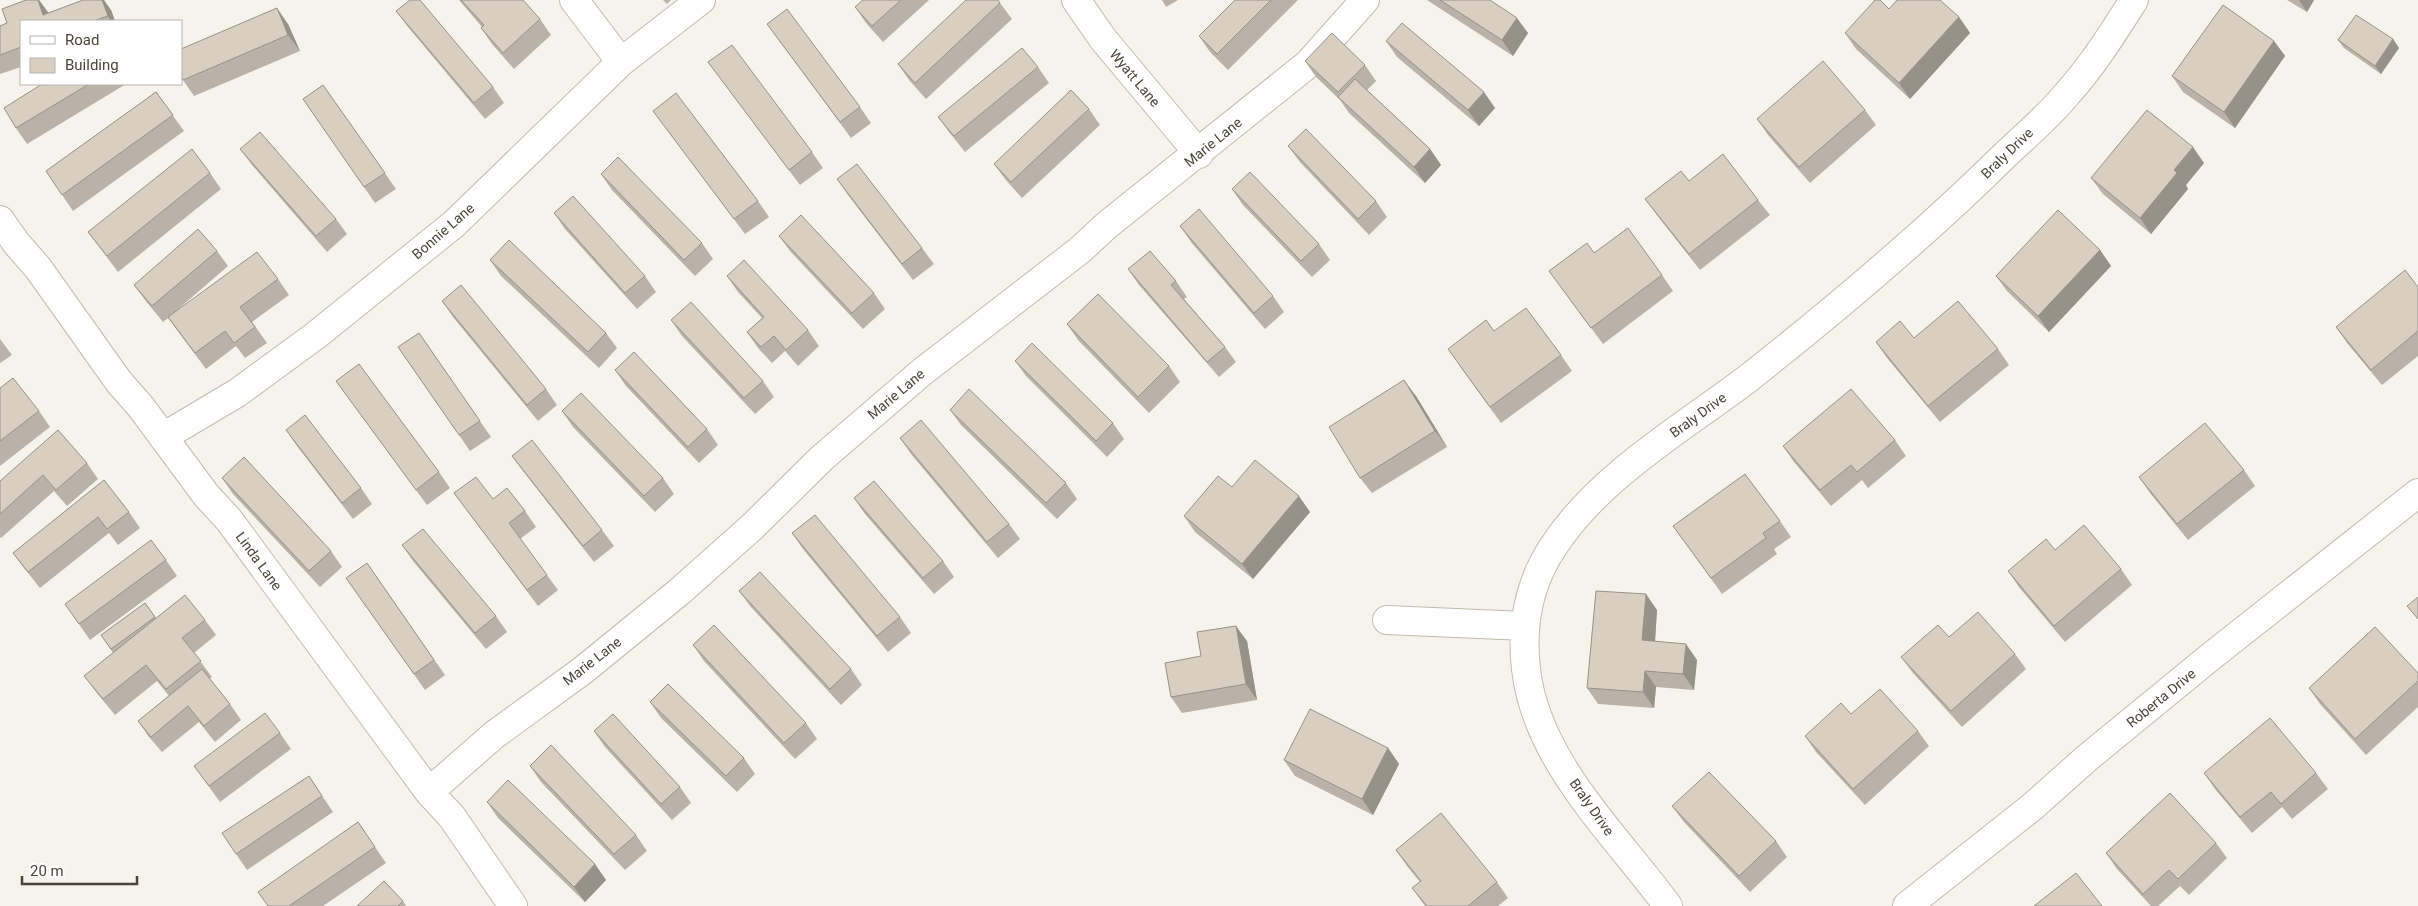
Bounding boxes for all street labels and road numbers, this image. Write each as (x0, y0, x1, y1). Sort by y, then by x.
street label: Wyatt Lane (1107, 46, 1163, 110)
street label: Marie Lane (1181, 114, 1245, 170)
street label: Braly Drive (1978, 124, 2036, 182)
street label: Bonnie Lane (409, 200, 477, 262)
street label: Marie Lane (864, 366, 928, 422)
street label: Braly Drive (1667, 389, 1729, 441)
street label: Linda Lane (233, 529, 285, 593)
street label: Marie Lane (560, 633, 624, 689)
street label: Roberta Drive (2123, 665, 2199, 731)
street label: Braly Drive (1567, 775, 1617, 839)

